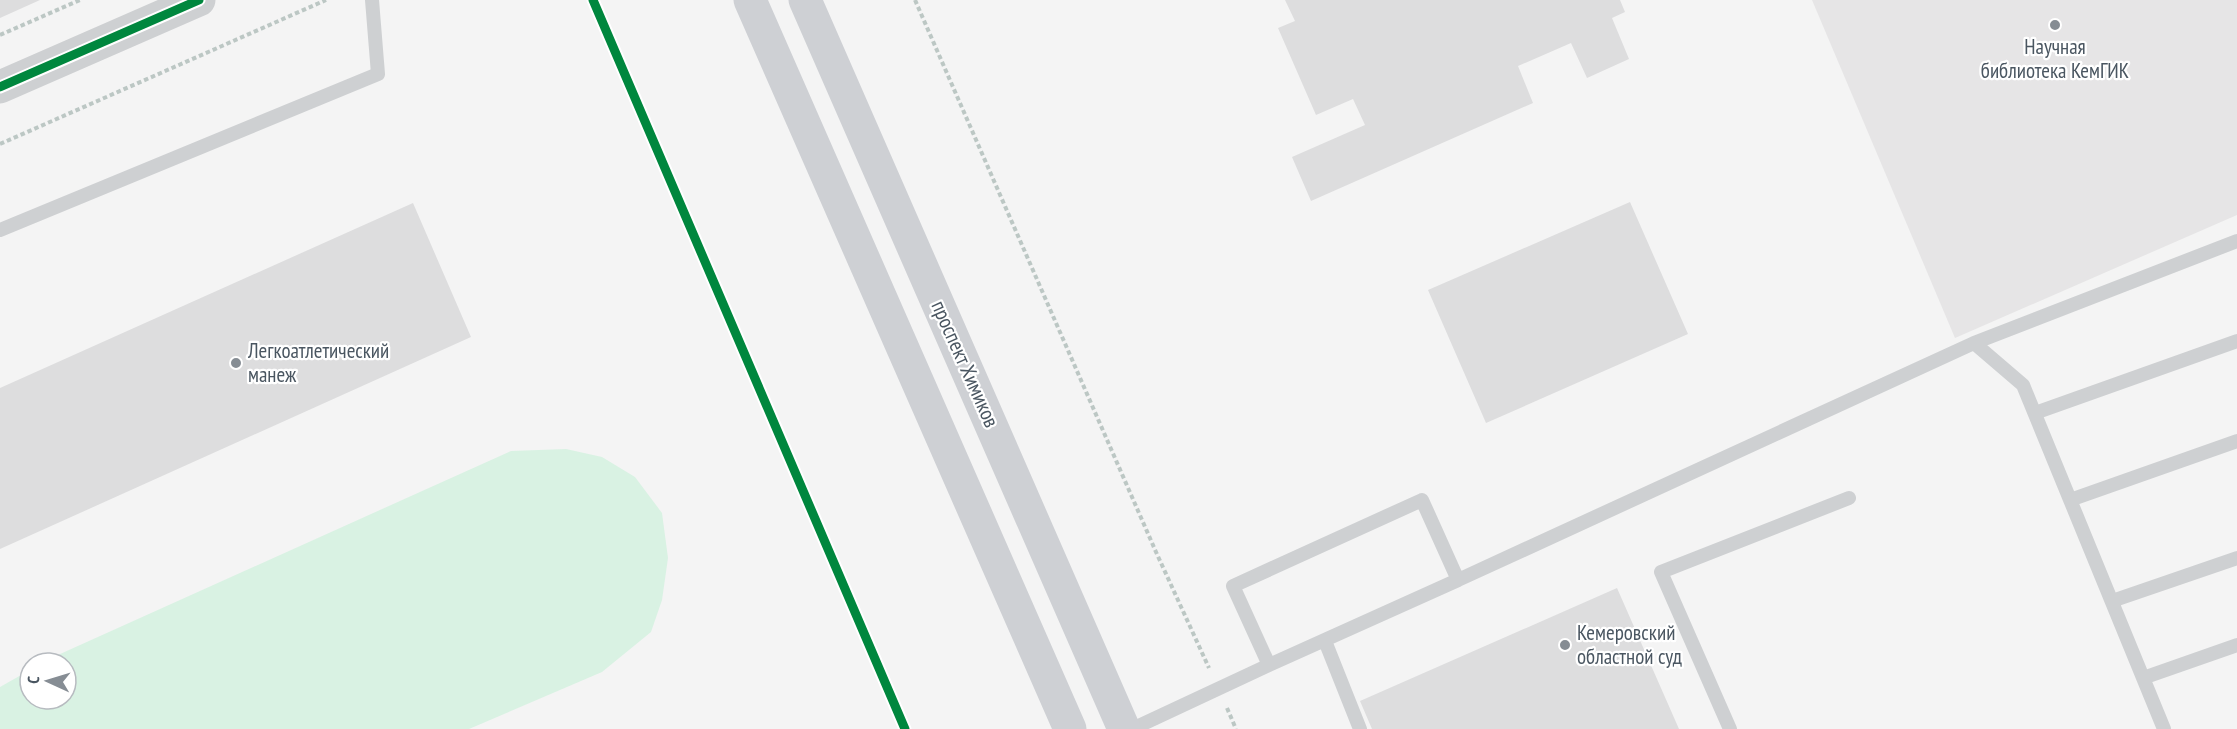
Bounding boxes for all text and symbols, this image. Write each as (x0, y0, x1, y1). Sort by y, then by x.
marker: Научная библиотека КемГИК (2048, 18, 2062, 32)
place label: Научная библиотека КемГИК (1981, 33, 2129, 84)
street label: проспект Химиков (925, 296, 1005, 431)
place label: Легкоатлетический манеж (247, 337, 389, 388)
marker: Легкоатлетический манеж (229, 356, 243, 370)
place label: Кемеровский областной суд (1577, 619, 1682, 670)
marker: Кемеровский областной суд (1558, 638, 1572, 652)
north arrow (18, 651, 78, 711)
text: С (23, 675, 43, 684)

